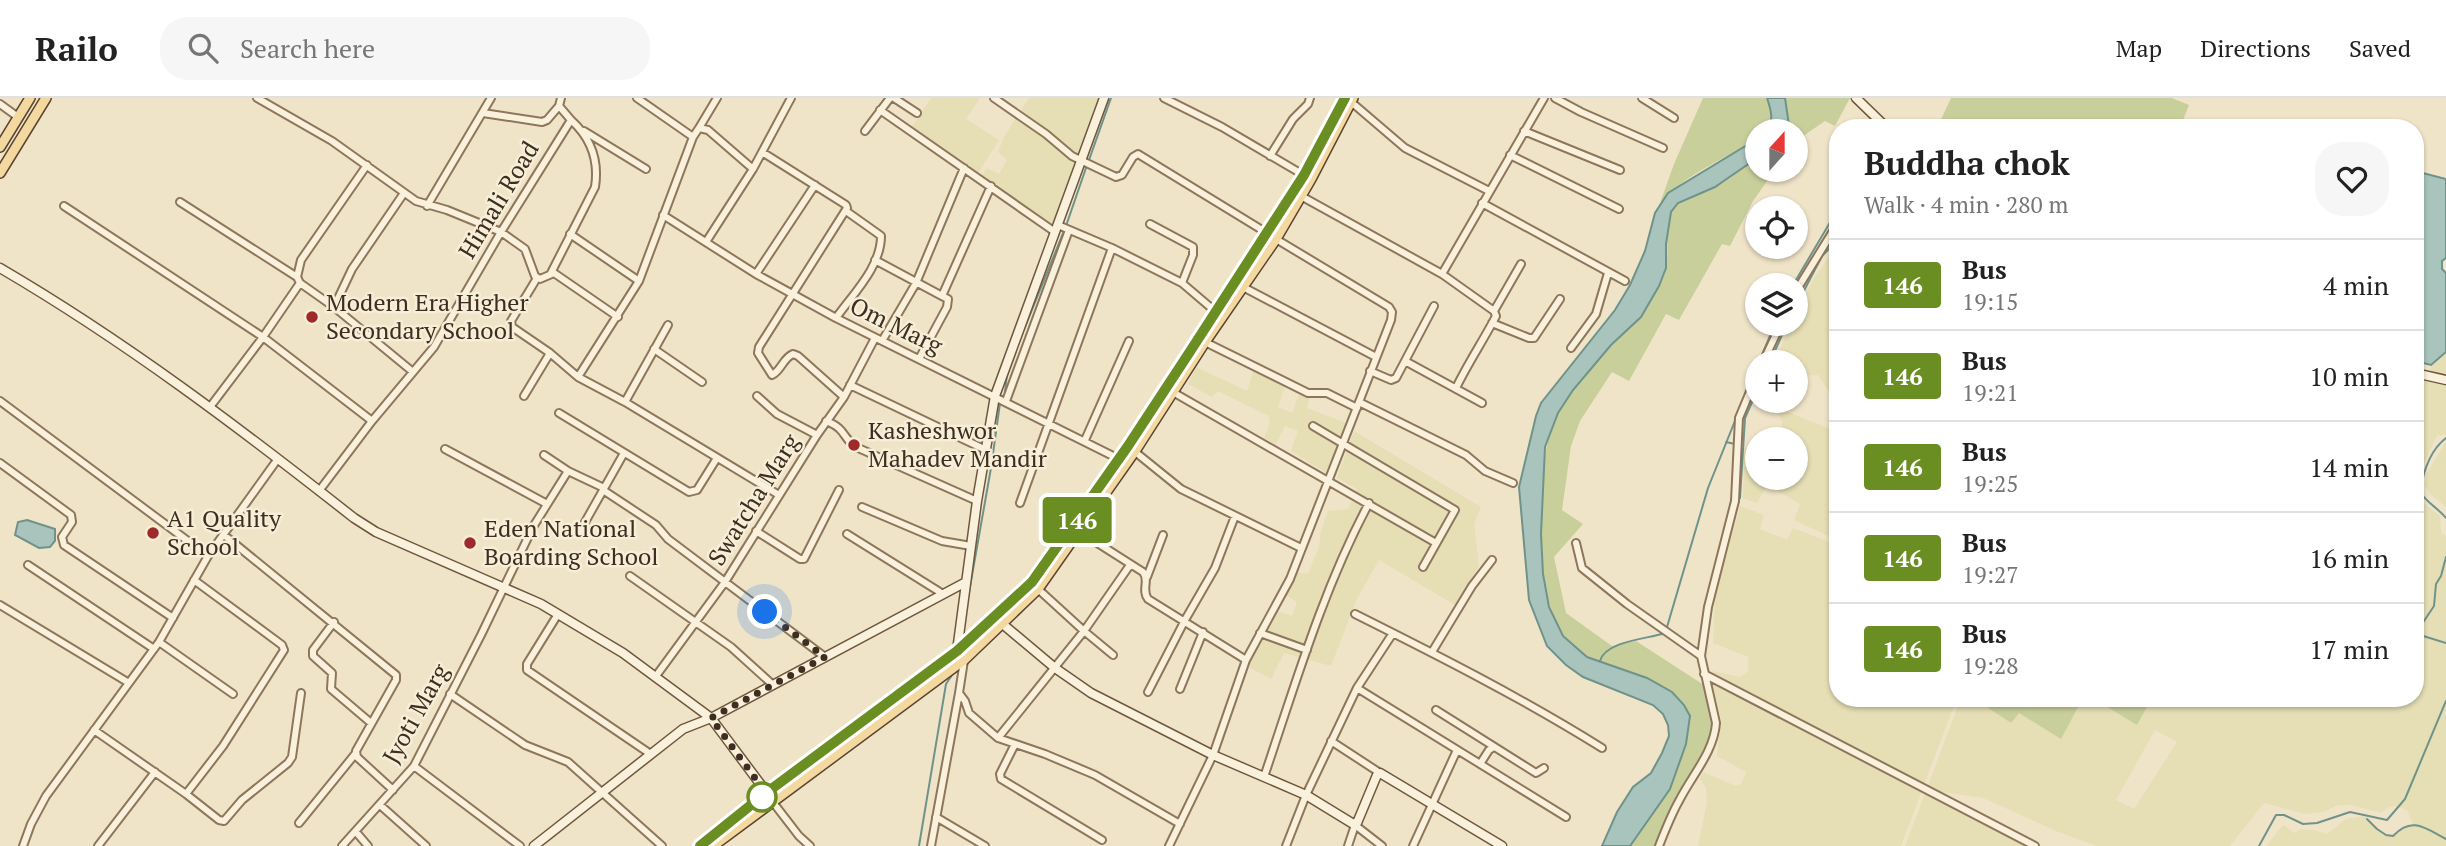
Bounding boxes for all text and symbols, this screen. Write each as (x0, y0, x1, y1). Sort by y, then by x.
search box (160, 17, 650, 80)
text: Railo (35, 27, 118, 70)
icon: search (184, 29, 222, 67)
text: Search here (240, 31, 375, 65)
text: Map (2116, 32, 2162, 64)
text: Directions (2200, 32, 2311, 64)
text: Saved (2349, 32, 2411, 64)
north arrow (1745, 119, 1808, 182)
map controls (1745, 119, 1808, 490)
street label: Himali Road (451, 135, 546, 264)
text: Buddha chok (1864, 141, 2070, 184)
button: heart (2315, 142, 2389, 216)
text: Walk · 4 min · 280 m (1864, 189, 2068, 220)
button: locate (1745, 196, 1808, 259)
text: Bus (1962, 252, 2007, 286)
text: 4 min (2323, 268, 2389, 302)
text: 146 (1882, 269, 1923, 301)
button: layers (1745, 273, 1808, 336)
place label: Modern Era Higher Secondary School (326, 286, 529, 346)
text: 19:15 (1962, 286, 2019, 317)
street label: Om Marg (845, 289, 948, 361)
marker: Modern Era Higher Secondary School (304, 309, 320, 325)
text: Bus (1962, 343, 2007, 377)
button: + (1745, 350, 1808, 413)
text: 10 min (2309, 359, 2389, 393)
text: 146 (1882, 360, 1923, 392)
text: 19:21 (1962, 377, 2019, 408)
place label: Kasheshwor Mahadev Mandir (868, 414, 1048, 474)
street label: Swatcha Marg (700, 427, 806, 571)
button: − (1745, 427, 1808, 490)
text: Bus (1962, 434, 2007, 468)
marker: Kasheshwor Mahadev Mandir (846, 437, 862, 453)
text: 14 min (2309, 450, 2389, 484)
text: 146 (1882, 451, 1923, 483)
text: 19:25 (1962, 468, 2019, 499)
line badge: 146 (1037, 497, 1117, 543)
place label: A1 Quality School (167, 502, 282, 562)
text: 146 (1057, 504, 1097, 536)
place label: Eden National Boarding School (484, 512, 659, 572)
marker: A1 Quality School (145, 525, 161, 541)
text: Bus (1962, 525, 2007, 559)
marker: Eden National Boarding School (462, 535, 478, 551)
text: 16 min (2309, 541, 2389, 575)
text: 146 (1882, 542, 1923, 574)
text: 19:27 (1962, 559, 2019, 590)
your location (747, 594, 782, 629)
text: Bus (1962, 616, 2007, 650)
text: 17 min (2309, 632, 2389, 666)
text: 146 (1882, 633, 1923, 665)
text: 19:28 (1962, 650, 2019, 681)
street label: Jyoti Marg (375, 657, 456, 769)
unlabelled marker (747, 782, 777, 812)

